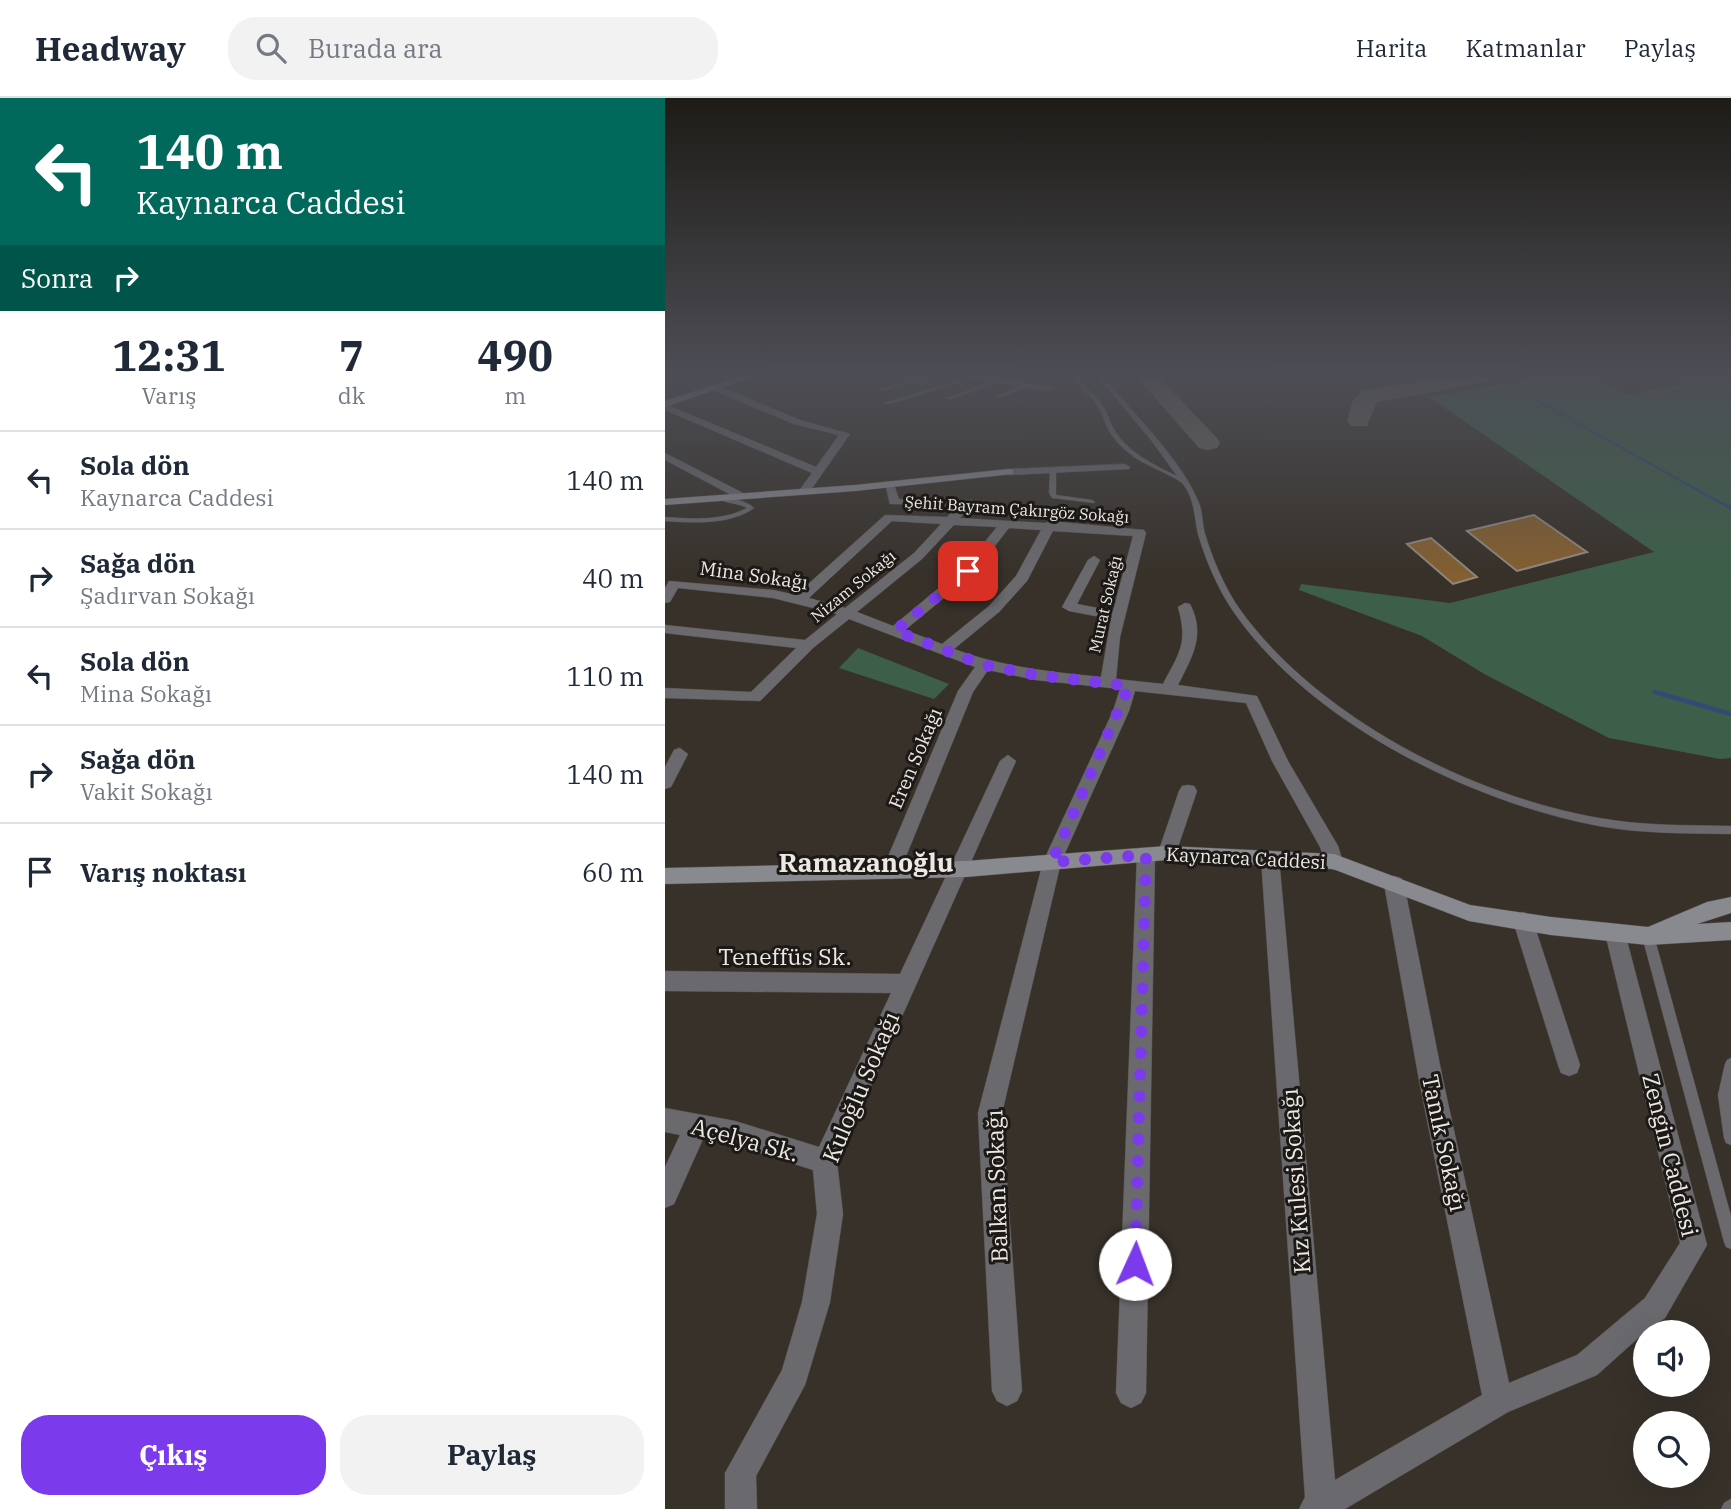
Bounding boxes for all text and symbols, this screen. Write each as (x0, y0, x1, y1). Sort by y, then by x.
search box (228, 17, 718, 80)
text: Headway (35, 27, 186, 70)
icon: search (252, 29, 290, 67)
text: Burada ara (308, 31, 443, 65)
text: Harita (1356, 32, 1427, 64)
text: Katmanlar (1465, 32, 1586, 64)
text: Paylaş (1624, 32, 1696, 64)
text: 140 m (136, 119, 283, 182)
icon: left (21, 126, 112, 217)
text: Kaynarca Caddesi (136, 181, 405, 223)
icon: right (107, 259, 145, 297)
text: Sonra (21, 261, 93, 295)
text: 12:31 (112, 328, 226, 383)
text: 7 (339, 328, 364, 383)
text: 490 (477, 328, 553, 383)
text: Varış (141, 380, 196, 410)
text: dk (338, 380, 365, 410)
text: m (504, 380, 526, 410)
text: Sola dön (80, 448, 190, 482)
icon: left (21, 461, 59, 499)
text: 140 m (566, 463, 644, 497)
text: Kaynarca Caddesi (80, 482, 274, 512)
street label: Şehit Bayram Çakırgöz Sokağı (904, 491, 1130, 527)
pin (938, 541, 998, 601)
text: Sağa dön (80, 546, 196, 580)
street label: Nizam Sokağı (806, 546, 900, 626)
icon: arrive (949, 552, 987, 590)
street label: Murat Sokağı (1084, 553, 1126, 655)
street label: Mina Sokağı (698, 556, 810, 594)
icon: right (21, 559, 59, 597)
text: 40 m (582, 561, 644, 595)
text: Şadırvan Sokağı (80, 580, 255, 610)
text: Sola dön (80, 644, 190, 678)
icon: left (21, 657, 59, 695)
text: 110 m (566, 659, 644, 693)
text: Mina Sokağı (80, 678, 212, 708)
street label: Eren Sokağı (883, 704, 947, 812)
text: Sağa dön (80, 742, 196, 776)
icon: right (21, 755, 59, 793)
text: 140 m (566, 757, 644, 791)
text: Vakit Sokağı (80, 776, 213, 806)
street label: Kaynarca Caddesi (1165, 842, 1327, 874)
district label: Ramazanoğlu (779, 845, 954, 879)
icon: arrive (21, 853, 59, 891)
text: Varış noktası (80, 855, 246, 889)
text: 60 m (582, 855, 644, 889)
street label: Teneffüs Sk. (718, 941, 852, 971)
street label: Kuloğlu Sokağı (815, 1007, 905, 1167)
street label: Zengin Caddesi (1636, 1070, 1706, 1240)
street label: Tanık Sokağı (1416, 1071, 1474, 1214)
street label: Kız Kulesi Sokağı (1274, 1088, 1316, 1275)
street label: Balkan Sokağı (978, 1109, 1014, 1263)
street label: Açelya Sk. (688, 1110, 802, 1168)
position arrow (1098, 1227, 1172, 1301)
map controls (1633, 1320, 1710, 1488)
button: sound (1633, 1320, 1710, 1397)
button: search (1633, 1411, 1710, 1488)
button: Çıkış (21, 1415, 326, 1495)
button: Paylaş (340, 1415, 644, 1495)

